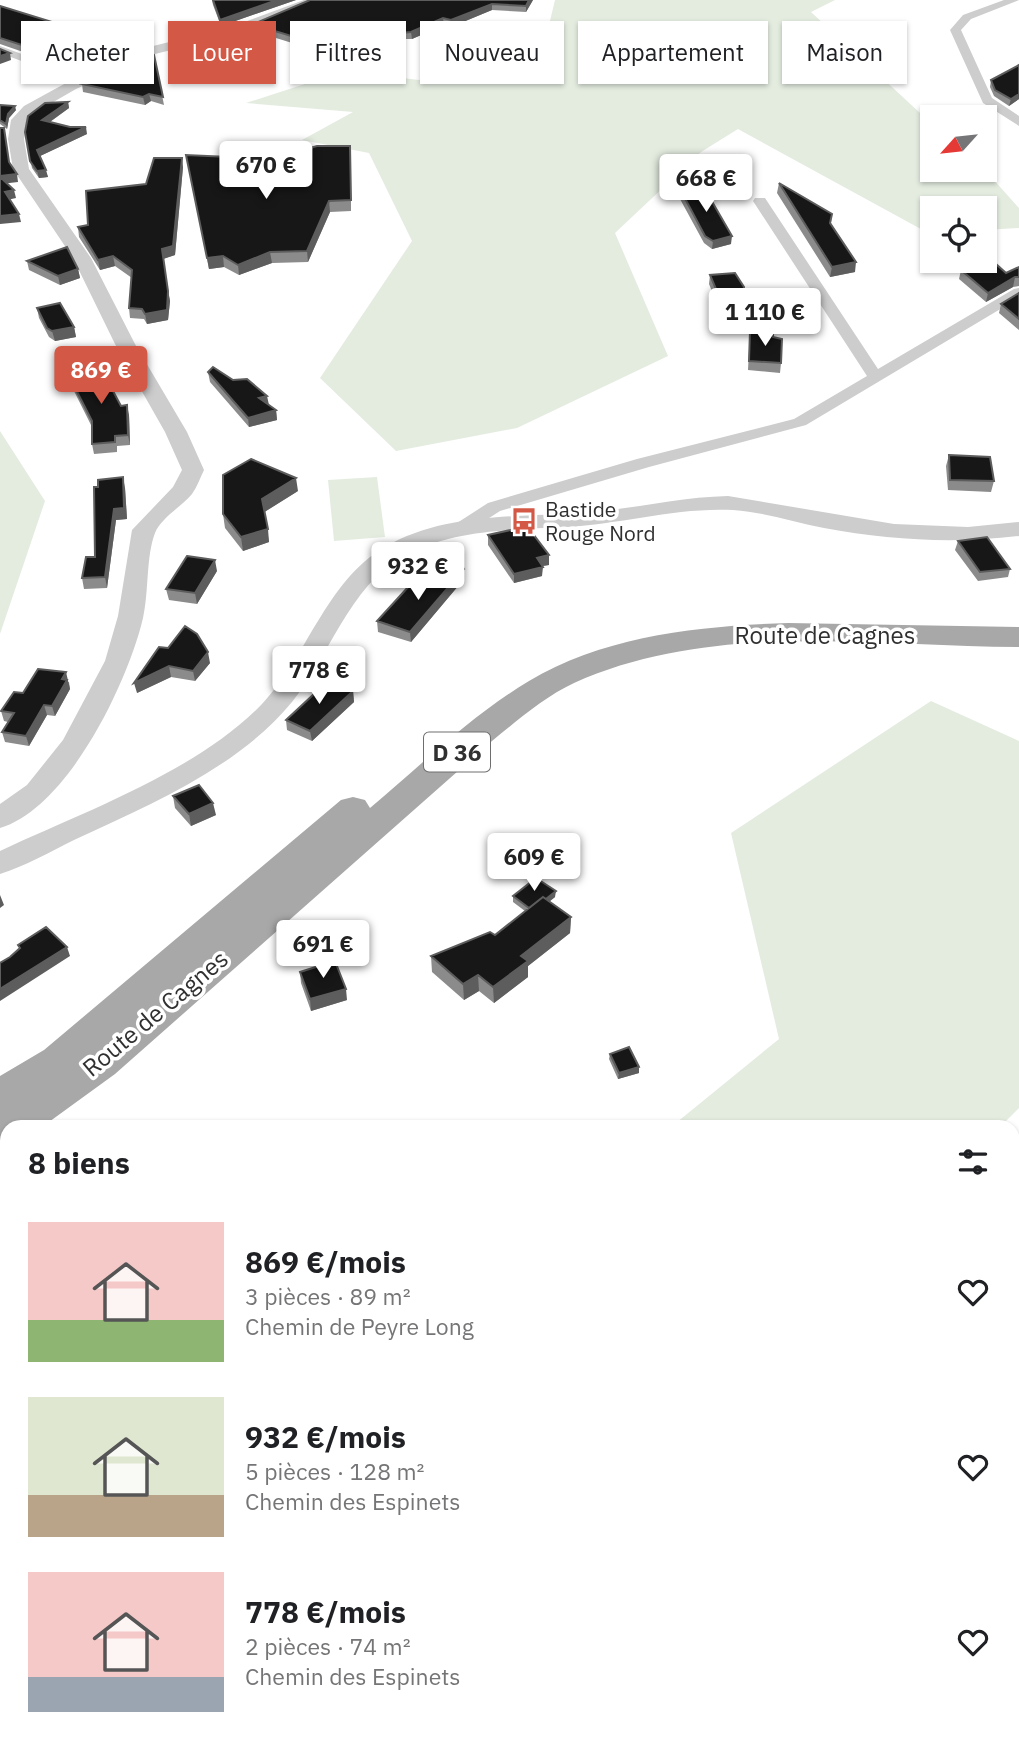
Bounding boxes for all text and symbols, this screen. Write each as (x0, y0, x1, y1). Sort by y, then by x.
chip: Acheter (21, 21, 154, 84)
chip: Louer (168, 21, 276, 84)
chip: Filtres (290, 21, 406, 84)
chip: Nouveau (420, 21, 564, 84)
chip: Appartement (578, 21, 768, 84)
chip: Maison (782, 21, 907, 84)
north arrow (920, 105, 998, 182)
map controls (920, 105, 997, 273)
pin: 670 € (217, 142, 315, 201)
text: 670 € (235, 149, 297, 179)
pin: 668 € (657, 154, 755, 214)
text: 668 € (675, 162, 737, 192)
button: locate (920, 196, 997, 273)
pin: 1 110 € (700, 288, 830, 348)
text: 1 110 € (725, 296, 805, 326)
pin: 869 € (52, 346, 150, 406)
text: 869 € (70, 354, 132, 384)
place label: Bastide Rouge Nord (545, 495, 656, 547)
bus stop icon: Bastide Rouge Nord (509, 506, 539, 536)
pin: 932 € (369, 542, 467, 602)
text: 932 € (387, 550, 449, 580)
street label: Route de Cagnes (735, 619, 915, 651)
pin: 778 € (270, 646, 368, 706)
text: 778 € (288, 654, 350, 684)
road number: D 36 (424, 732, 490, 772)
pin: 609 € (485, 834, 583, 893)
text: 609 € (503, 841, 565, 871)
pin: 691 € (274, 920, 372, 980)
text: 691 € (292, 928, 354, 958)
street label: Route de Cagnes (75, 943, 235, 1083)
text: 8 biens (28, 1143, 130, 1182)
icon: filters (954, 1143, 992, 1181)
text: 869 €/mois (245, 1242, 406, 1281)
icon: home (84, 1250, 168, 1334)
icon: heart (954, 1273, 992, 1311)
text: 3 pièces · 89 m² (245, 1281, 411, 1311)
text: Chemin de Peyre Long (245, 1311, 474, 1341)
text: 932 €/mois (245, 1417, 406, 1456)
icon: home (84, 1425, 168, 1509)
icon: heart (954, 1448, 992, 1486)
text: 5 pièces · 128 m² (245, 1456, 424, 1486)
text: Chemin des Espinets (245, 1486, 461, 1516)
text: 778 €/mois (245, 1592, 406, 1631)
icon: home (84, 1600, 168, 1684)
icon: heart (954, 1623, 992, 1661)
text: 2 pièces · 74 m² (245, 1631, 411, 1661)
text: Chemin des Espinets (245, 1661, 461, 1691)

